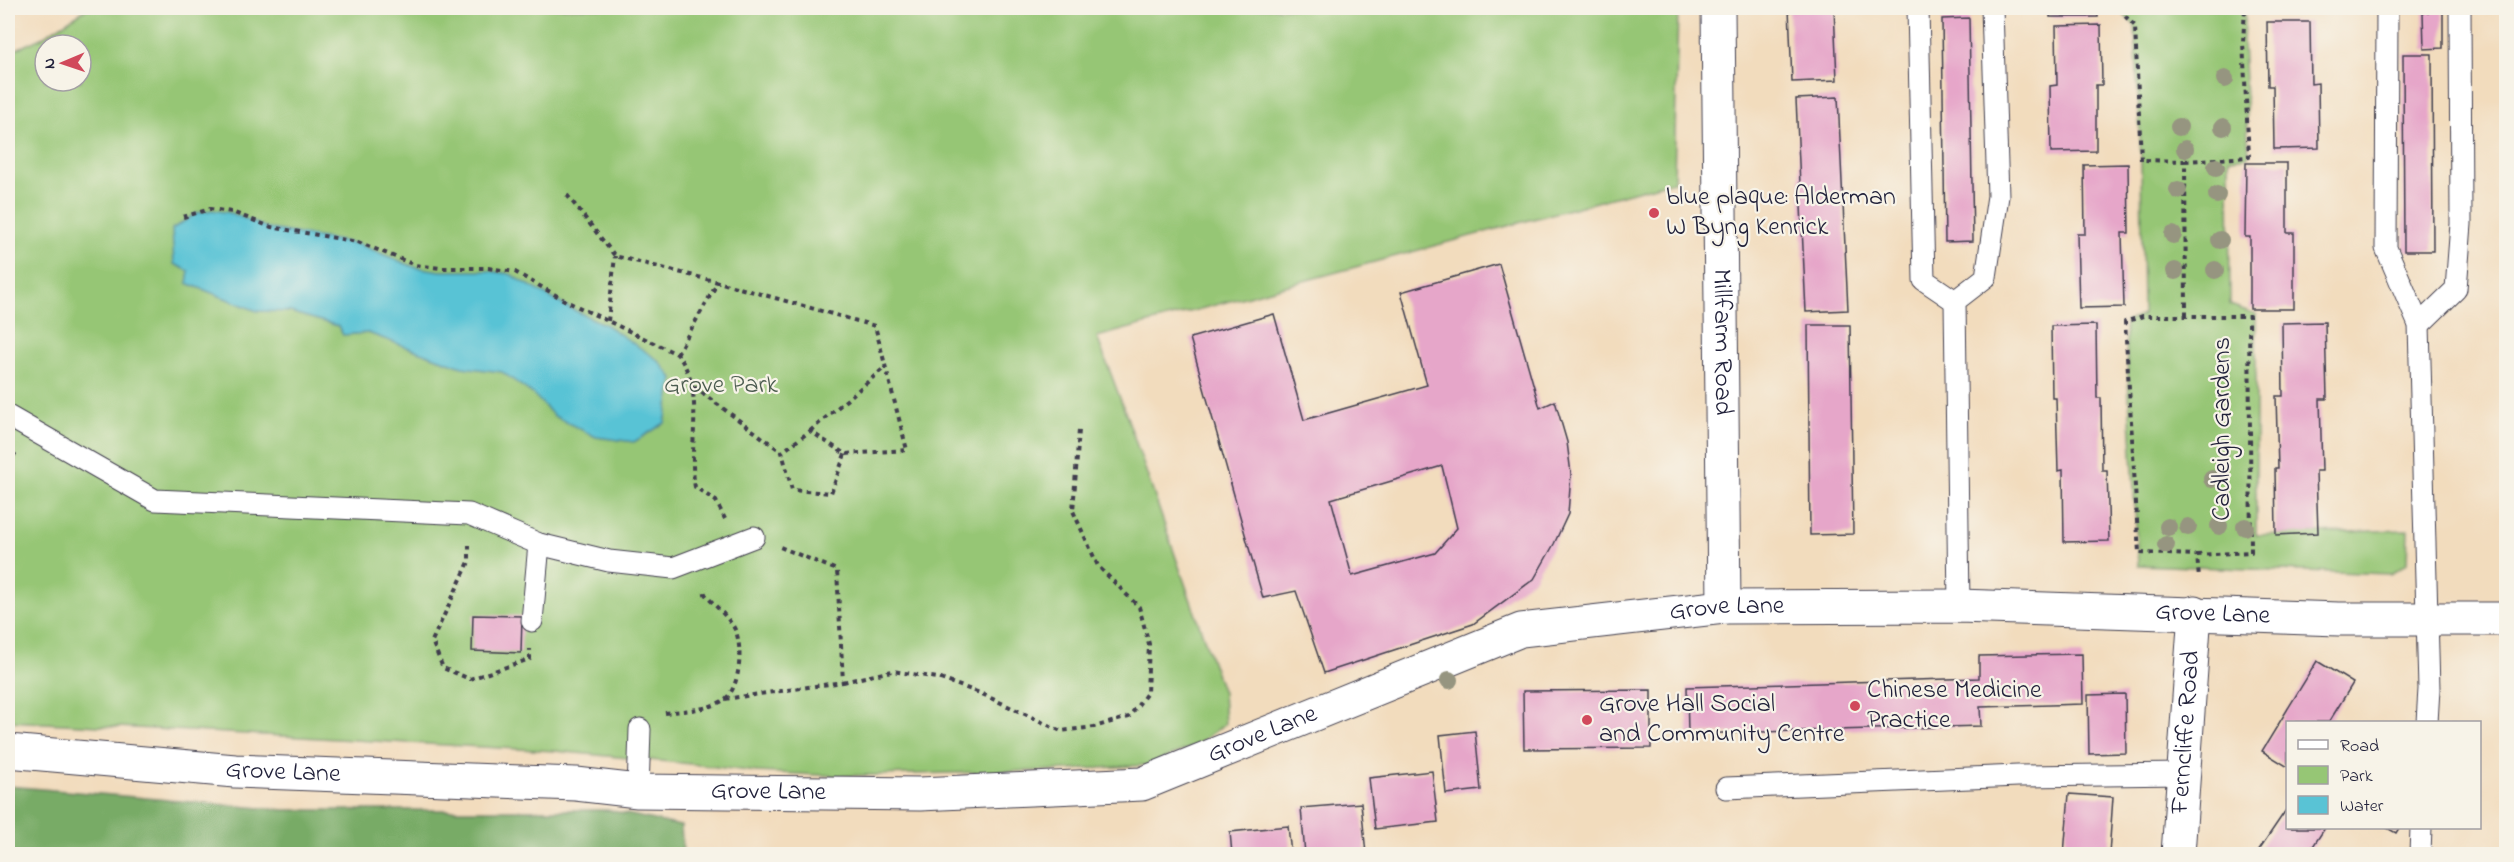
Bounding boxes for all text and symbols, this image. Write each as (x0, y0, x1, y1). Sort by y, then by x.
north arrow (33, 33, 93, 93)
text: N (38, 57, 62, 69)
place label: blue plaque: Alderman W Byng Kenrick (1666, 179, 1896, 247)
marker: blue plaque: Alderman W Byng Kenrick (1647, 206, 1661, 220)
street label: Millfarm Road (1702, 268, 1741, 416)
street label: Cadleigh Gardens (2204, 337, 2242, 521)
park label: Grove Park (664, 367, 779, 405)
street label: Grove Lane (1668, 587, 1785, 632)
street label: Grove Lane (2155, 594, 2271, 636)
street label: Ferncliffe Road (2162, 649, 2211, 816)
place label: Chinese Medicine Practice (1867, 672, 2042, 740)
place label: Grove Hall Social and Community Centre (1599, 686, 1845, 754)
street label: Grove Lane (1202, 696, 1323, 774)
marker: Chinese Medicine Practice (1848, 699, 1862, 713)
marker: Grove Hall Social and Community Centre (1580, 713, 1594, 727)
legend (2286, 721, 2481, 829)
text: Road (2340, 734, 2379, 760)
street label: Grove Lane (224, 751, 342, 794)
text: Park (2340, 764, 2373, 790)
street label: Grove Lane (711, 773, 827, 812)
text: Water (2340, 794, 2384, 820)

